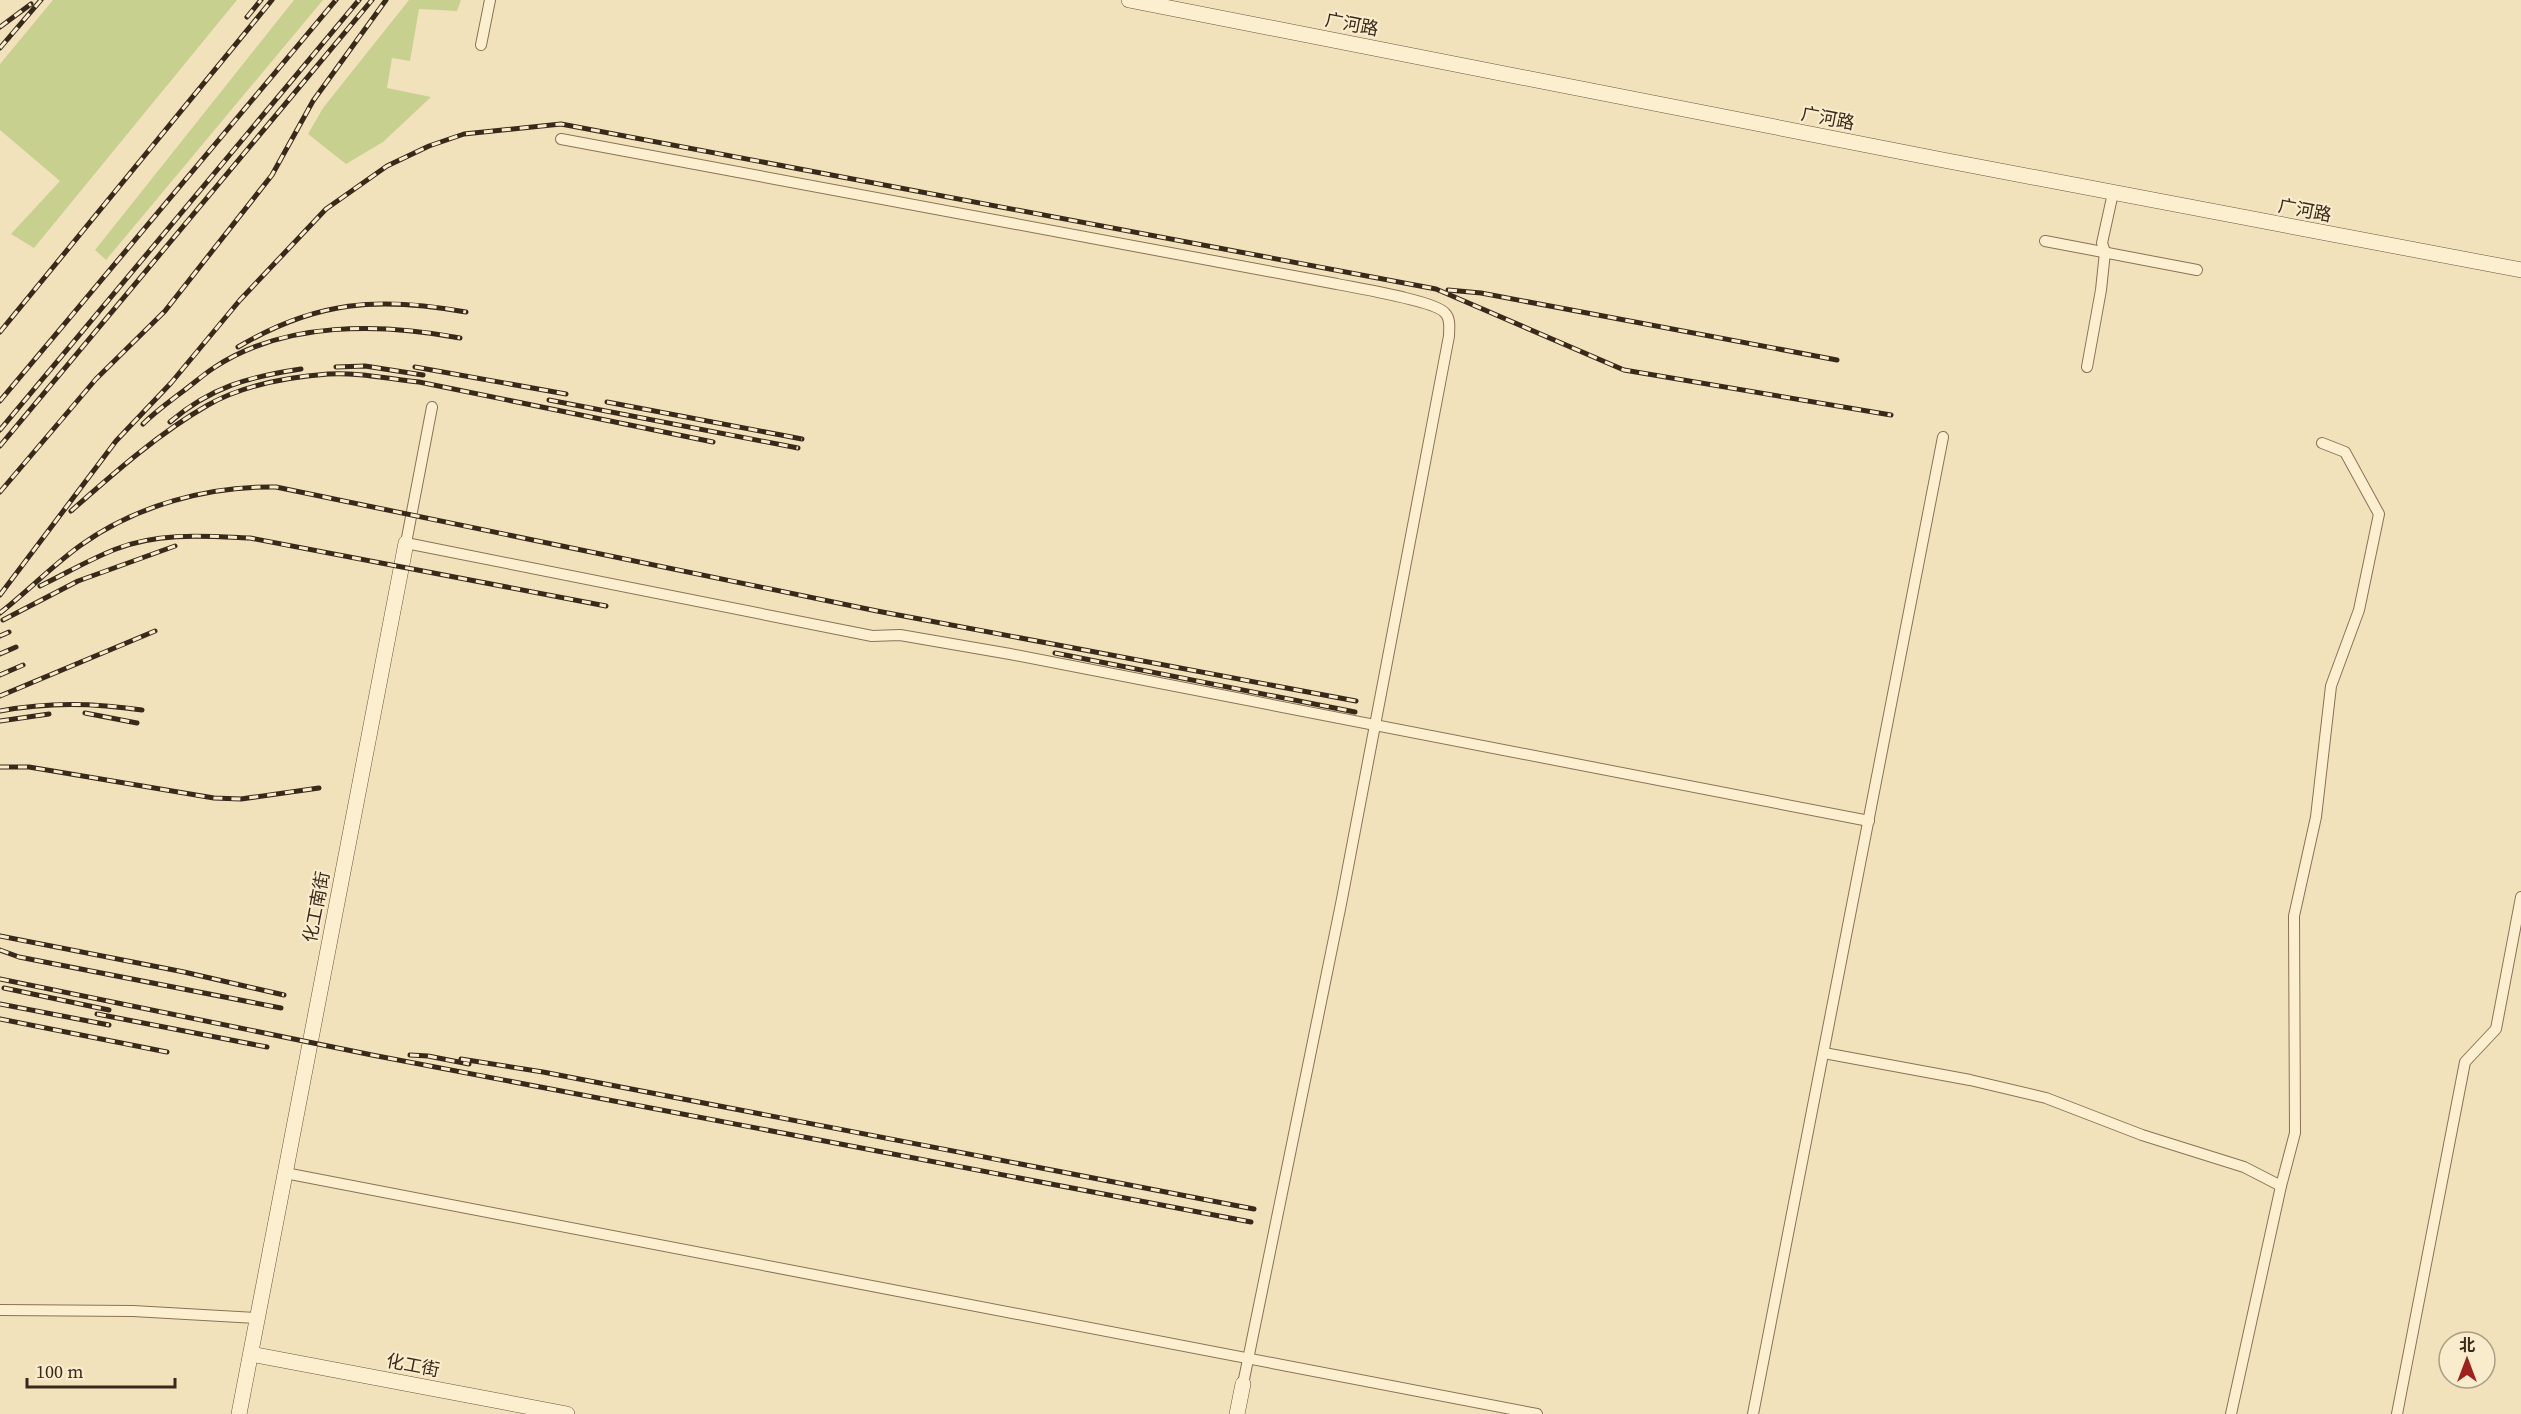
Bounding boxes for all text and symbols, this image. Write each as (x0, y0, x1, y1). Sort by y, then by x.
street label: 广河路 (1323, 7, 1381, 41)
street label: 广河路 (1799, 101, 1857, 135)
street label: 广河路 (2276, 193, 2334, 227)
street label: 化工南街 (297, 869, 335, 945)
north arrow (2437, 1330, 2497, 1390)
text: 北 (2459, 1334, 2475, 1356)
street label: 化工街 (384, 1348, 442, 1382)
scale bar (27, 1351, 176, 1389)
text: 100 m (36, 1359, 83, 1384)

